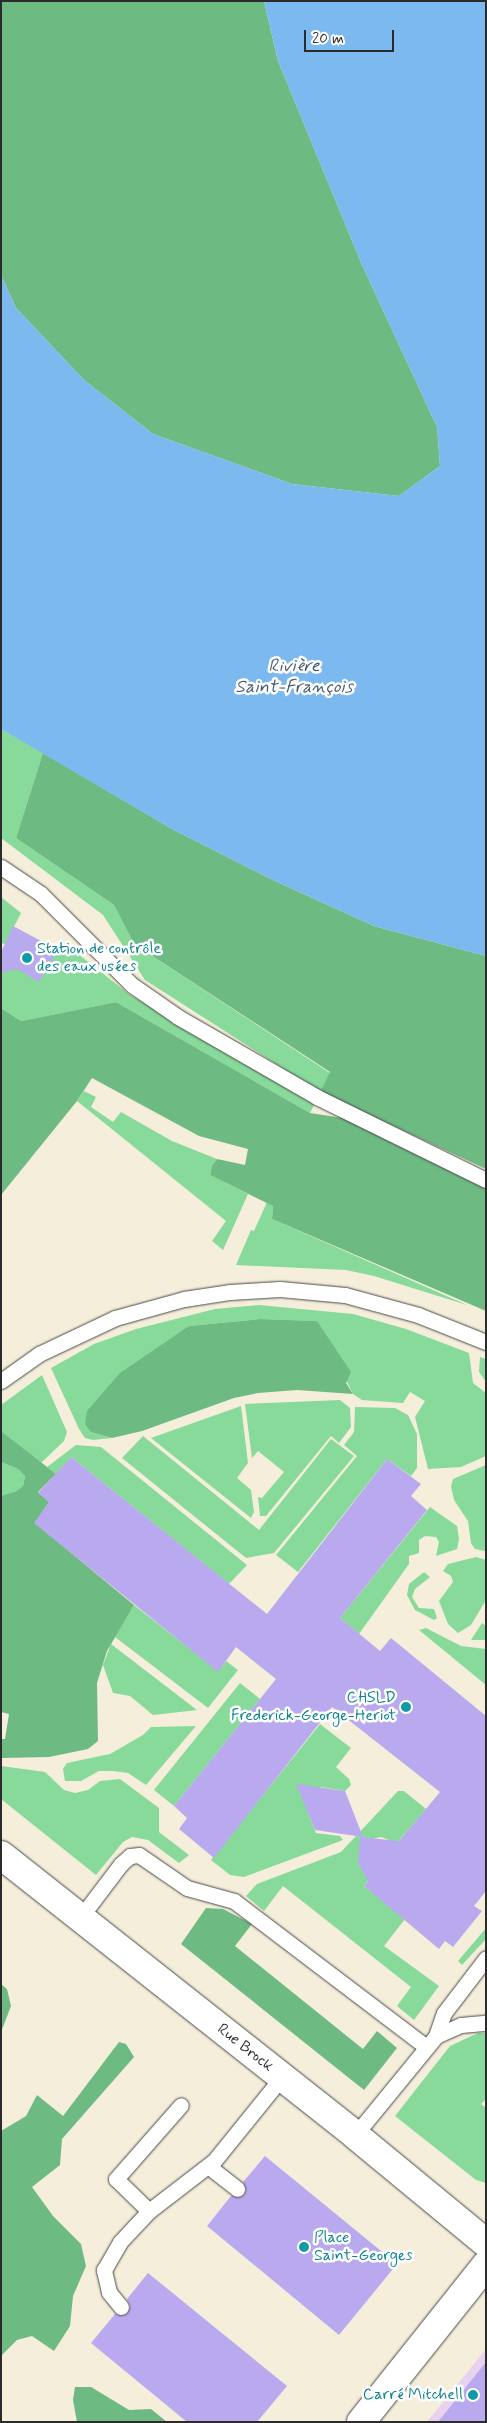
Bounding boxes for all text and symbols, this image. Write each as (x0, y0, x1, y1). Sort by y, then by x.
scale bar (307, 20, 397, 52)
text: 20 m (312, 29, 344, 49)
water label: Rivière Saint-François (235, 656, 353, 699)
place label: Station de contrôle des eaux usées (37, 939, 163, 977)
marker: Station de contrôle des eaux usées (21, 952, 33, 964)
place label: CHSLD Frederick-George-Heriot (231, 1688, 396, 1726)
marker: CHSLD Frederick-George-Heriot (400, 1701, 412, 1713)
street label: Rue Brock (213, 2020, 277, 2076)
place label: Place Saint-Georges (314, 2228, 412, 2266)
marker: Place Saint-Georges (298, 2241, 310, 2253)
place label: Carré Mitchell (363, 2385, 463, 2405)
marker: Carré Mitchell (467, 2389, 479, 2401)

